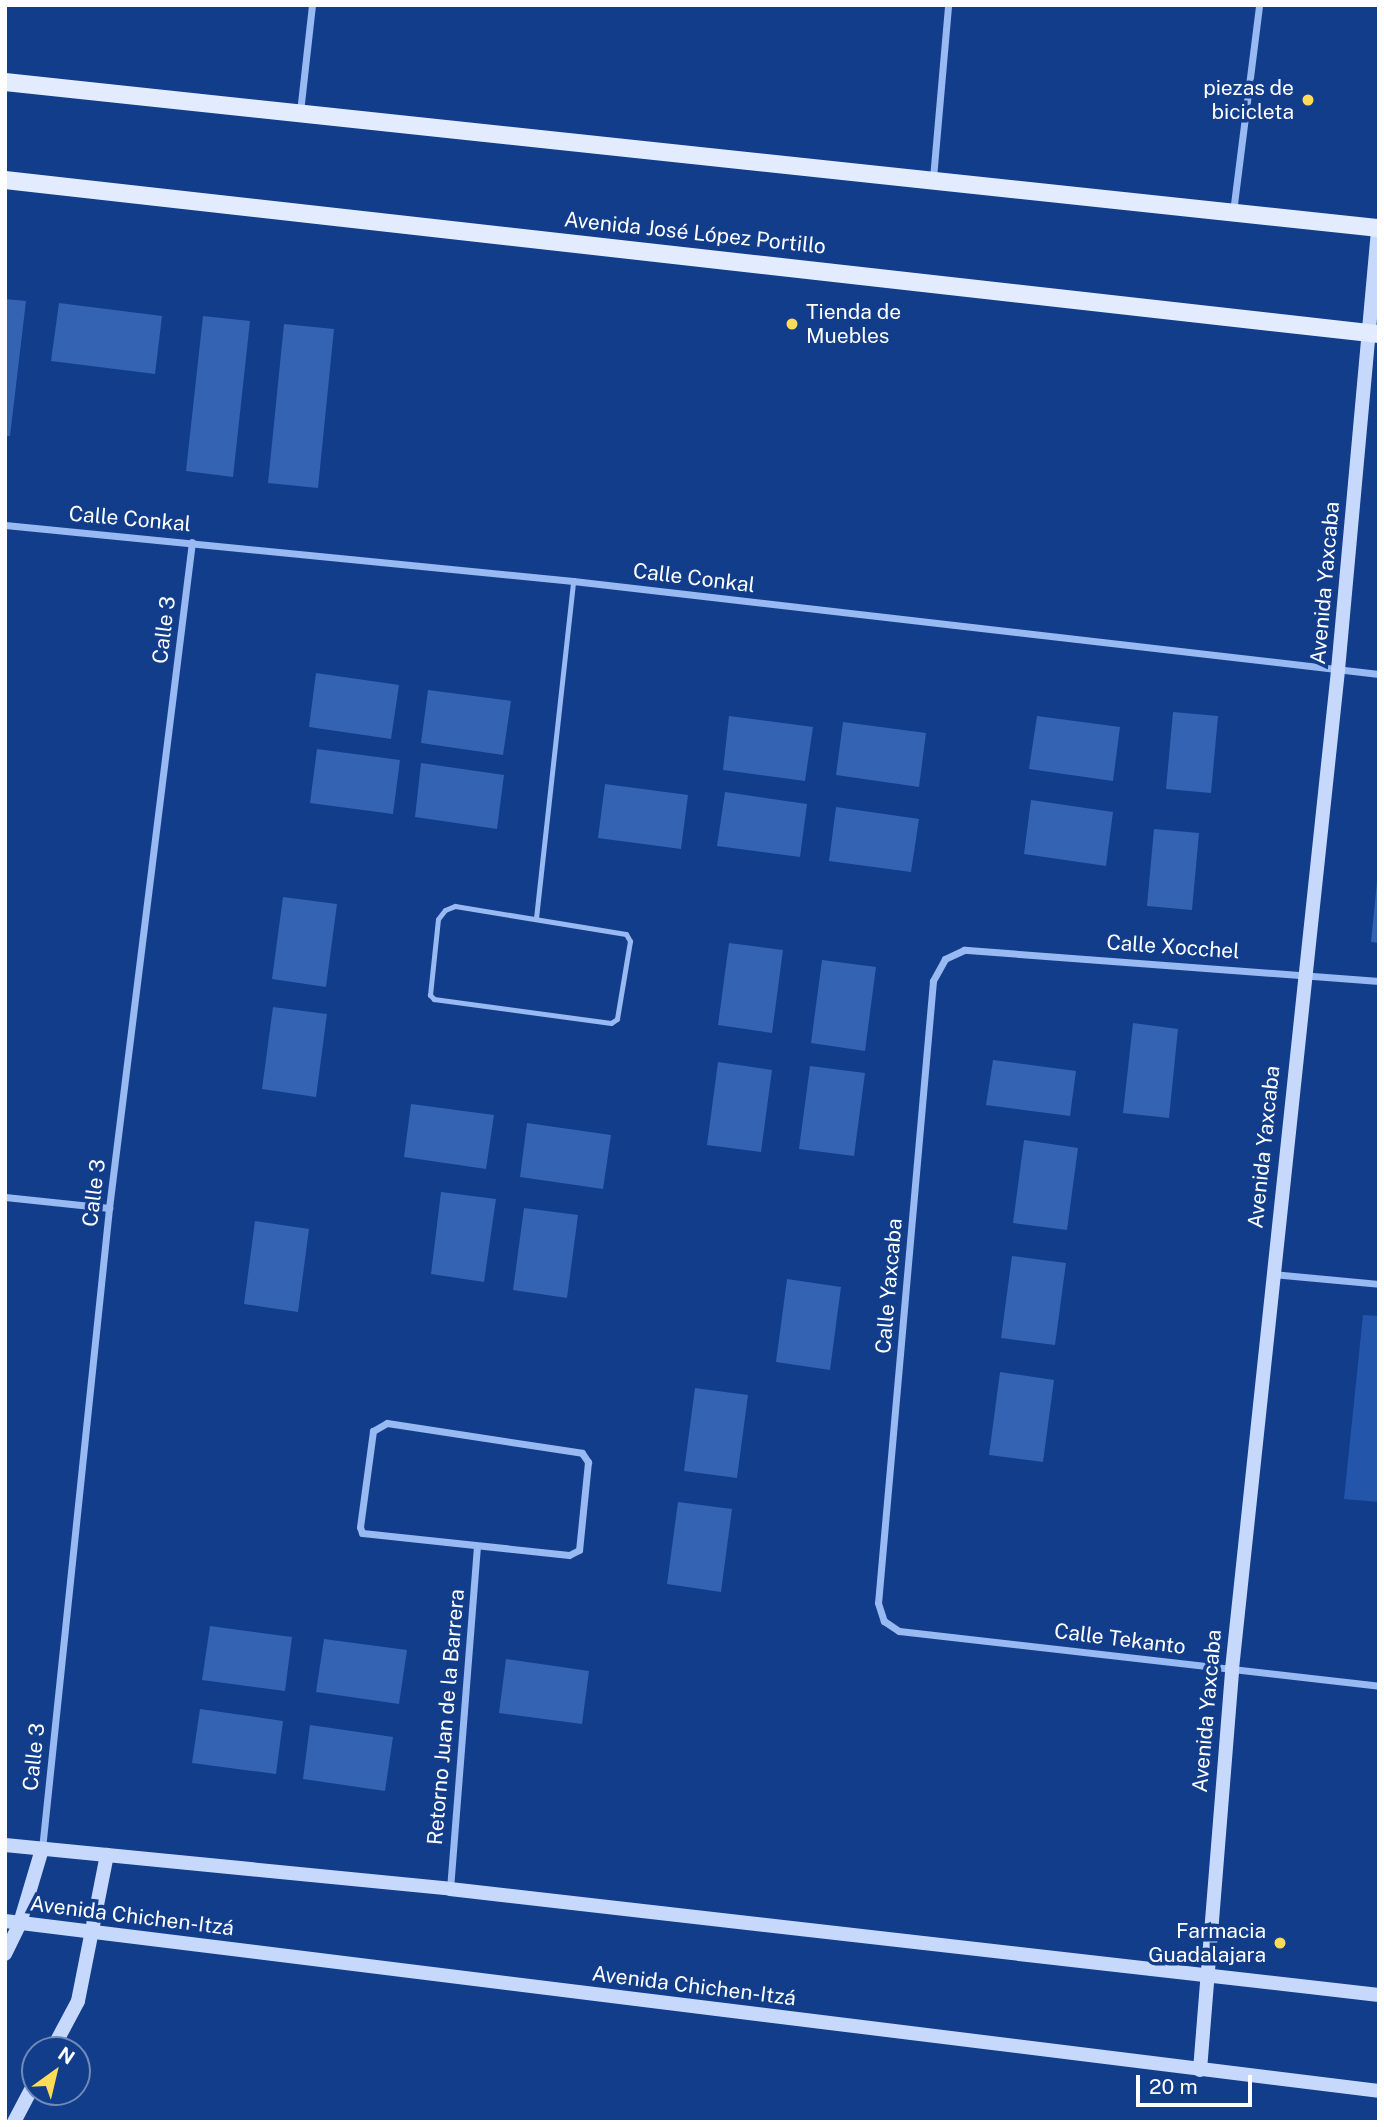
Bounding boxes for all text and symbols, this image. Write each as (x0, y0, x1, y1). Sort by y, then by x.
place label: piezas de bicicleta (1203, 75, 1294, 125)
marker: piezas de bicicleta (1300, 92, 1316, 108)
street label: Avenida José López Portillo (563, 207, 827, 259)
place label: Tienda de Muebles (806, 299, 901, 349)
marker: Tienda de Muebles (784, 316, 800, 332)
street label: Avenida Yaxcaba (1305, 500, 1345, 666)
street label: Calle Conkal (68, 501, 192, 537)
street label: Calle Conkal (632, 558, 756, 598)
street label: Calle 3 (147, 595, 181, 665)
street label: Calle Xocchel (1105, 930, 1241, 964)
street label: Avenida Yaxcaba (1243, 1064, 1285, 1230)
street label: Calle 3 (77, 1158, 111, 1228)
street label: Calle Yaxcaba (871, 1217, 907, 1355)
street label: Retorno Juan de la Barrera (422, 1588, 470, 1846)
street label: Calle Tekanto (1053, 1618, 1187, 1660)
street label: Avenida Yaxcaba (1187, 1628, 1227, 1794)
street label: Calle 3 (18, 1722, 50, 1792)
street label: Avenida Chichen-Itzá (29, 1891, 235, 1941)
place label: Farmacia Guadalajara (1148, 1918, 1266, 1968)
marker: Farmacia Guadalajara (1272, 1935, 1288, 1951)
street label: Avenida Chichen-Itzá (591, 1961, 797, 2011)
north arrow (21, 2036, 91, 2106)
text: N (54, 2042, 79, 2069)
scale bar (1139, 2060, 1254, 2104)
text: 20 m (1149, 2074, 1198, 2099)

